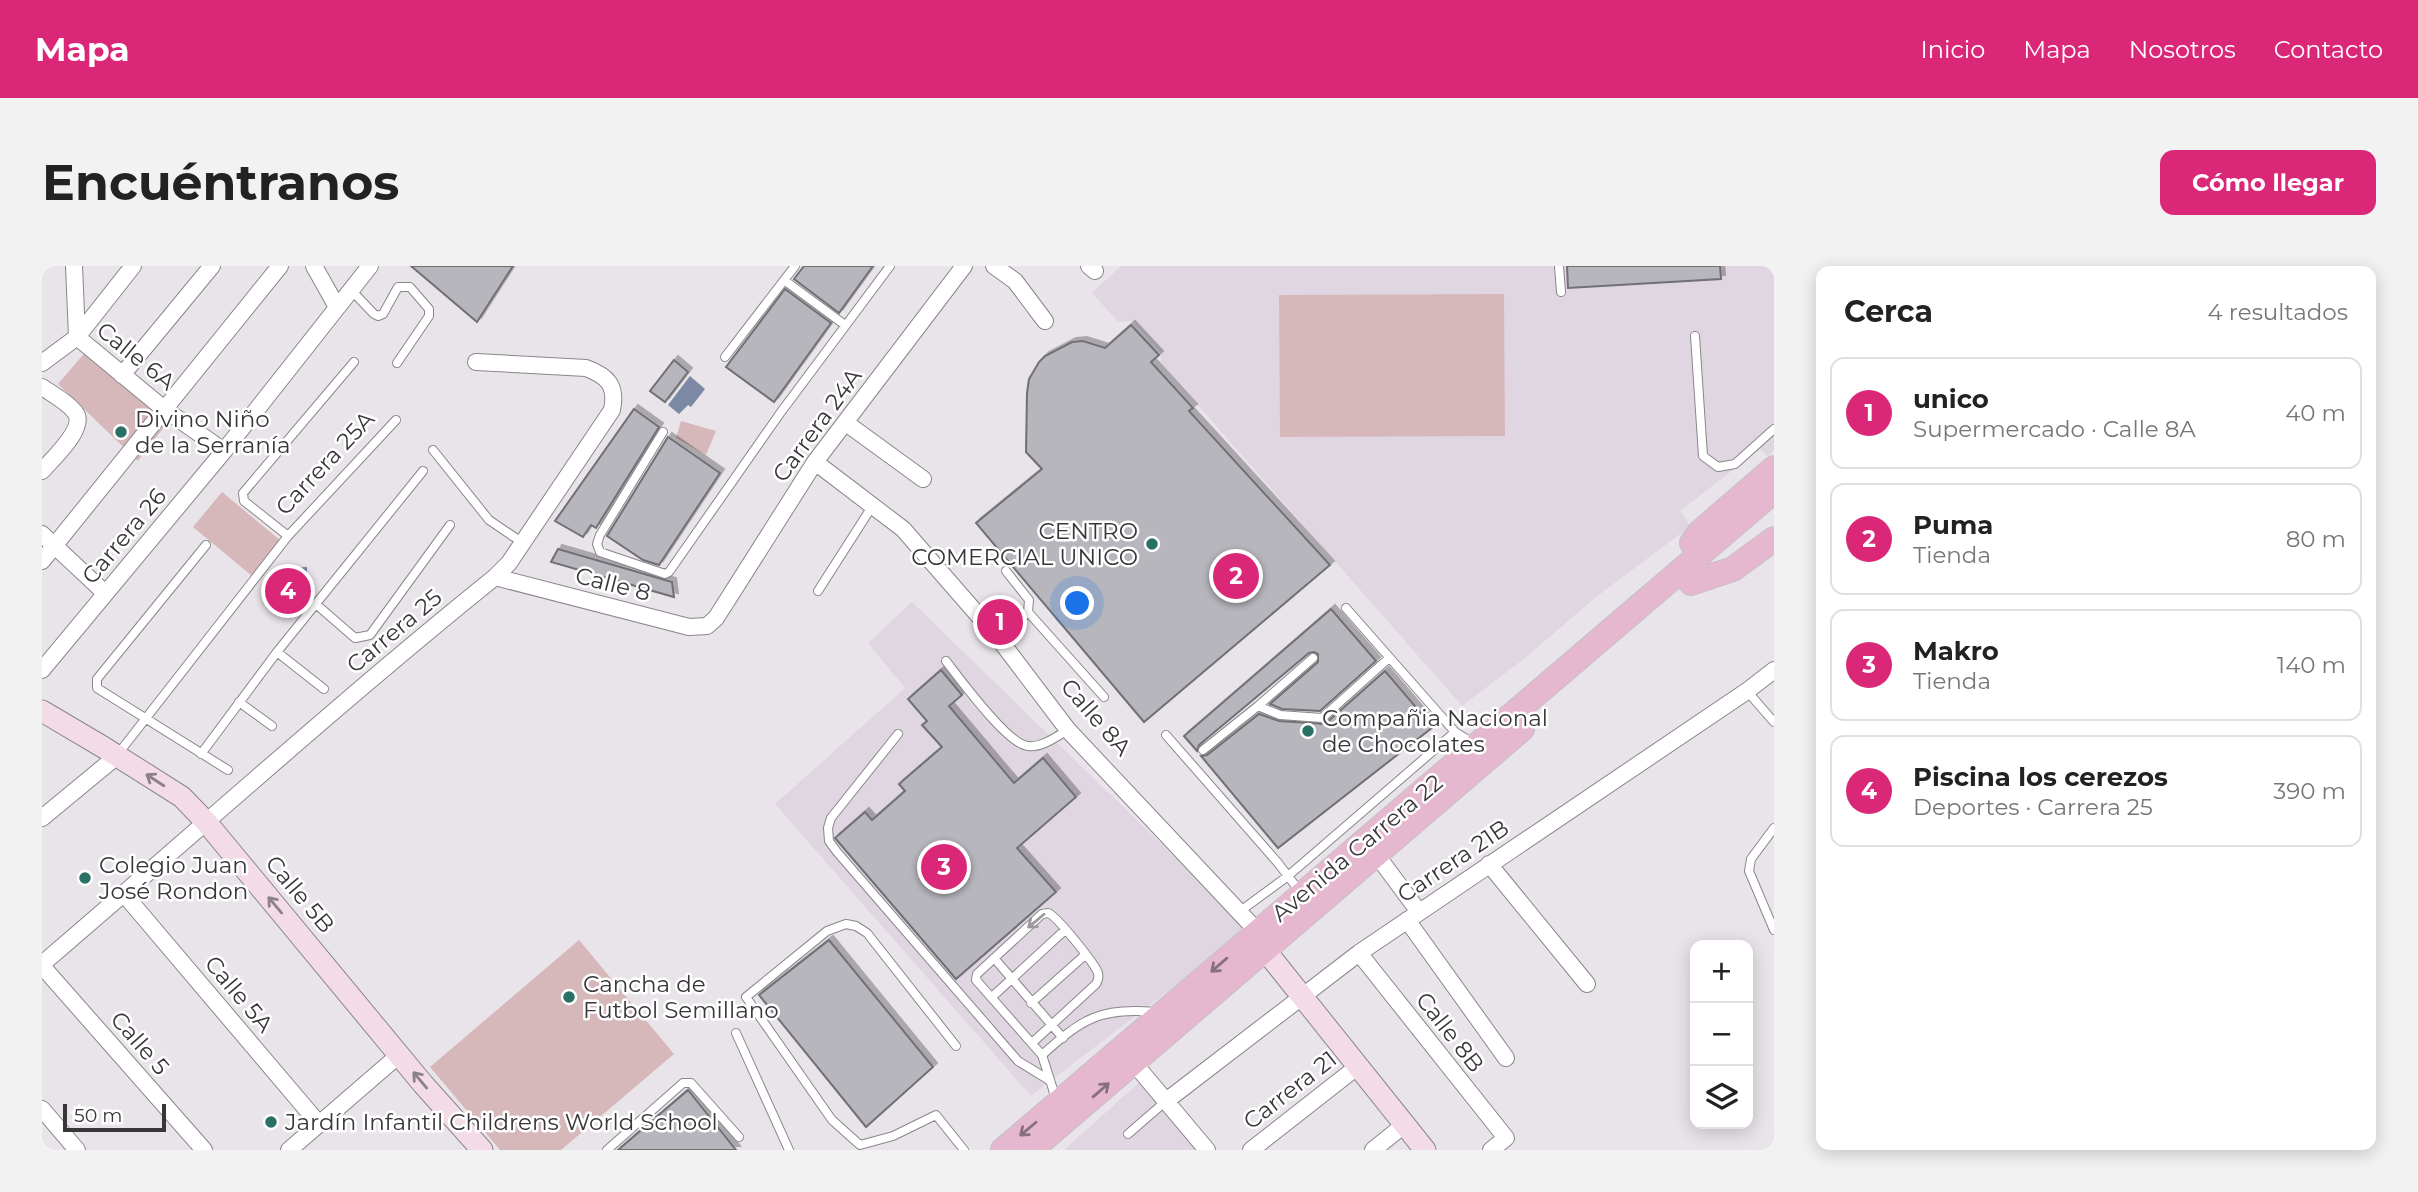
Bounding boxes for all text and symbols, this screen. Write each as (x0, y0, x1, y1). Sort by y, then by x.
text: Mapa (35, 29, 130, 69)
text: Inicio (1920, 35, 1985, 64)
text: Mapa (2023, 35, 2091, 64)
text: Nosotros (2129, 35, 2236, 64)
text: Contacto (2274, 35, 2383, 64)
button: Cómo llegar (2160, 150, 2376, 215)
text: Encuéntranos (42, 153, 399, 212)
text: Cerca (1844, 293, 1933, 330)
text: 4 resultados (2208, 298, 2348, 326)
street label: Calle 6A (91, 316, 181, 396)
street label: Carrera 24A (766, 362, 868, 487)
text: unico (1913, 383, 1989, 415)
text: 1 (1864, 399, 1874, 427)
text: 40 m (2285, 399, 2346, 427)
place label: Divino Niño de la Serranía (135, 405, 291, 459)
street label: Carrera 25A (270, 405, 381, 521)
text: Supermercado · Calle 8A (1913, 415, 2196, 443)
marker: Divino Niño de la Serranía (113, 424, 129, 440)
street label: Carrera 26 (76, 482, 172, 590)
text: Puma (1913, 509, 1993, 541)
place label: CENTRO COMERCIAL UNICO (911, 517, 1138, 571)
text: 2 (1862, 525, 1876, 553)
text: 80 m (2286, 525, 2346, 553)
marker: CENTRO COMERCIAL UNICO (1144, 536, 1160, 552)
text: Tienda (1913, 541, 1991, 569)
pin: 2 (1213, 550, 1259, 602)
street label: Calle 8 (572, 561, 654, 607)
pin: 4 (265, 565, 311, 617)
street label: Carrera 25 (341, 583, 447, 679)
your location (1060, 586, 1094, 620)
pin: 1 (977, 596, 1023, 648)
text: Makro (1913, 635, 1999, 667)
text: 3 (1862, 651, 1876, 679)
text: 140 m (2277, 651, 2346, 679)
text: Tienda (1913, 667, 1991, 695)
street label: Calle 8A (1055, 673, 1137, 762)
place label: Compañia Nacional de Chocolates (1322, 704, 1548, 758)
marker: Compañia Nacional de Chocolates (1300, 723, 1316, 739)
text: Piscina los cerezos (1913, 761, 2168, 793)
street label: Avenida Carrera 22 (1266, 768, 1448, 928)
one-way arrow (146, 773, 165, 788)
text: 4 (1861, 777, 1877, 805)
text: 390 m (2273, 777, 2346, 805)
text: Deportes · Carrera 25 (1913, 793, 2153, 821)
street label: Carrera 21B (1392, 814, 1514, 908)
pin: 3 (921, 841, 967, 893)
street label: Calle 5B (260, 850, 340, 938)
place label: Colegio Juan José Rondon (98, 851, 248, 905)
marker: Colegio Juan José Rondon (77, 870, 93, 886)
one-way arrow (267, 897, 283, 915)
one-way arrow (1027, 913, 1045, 928)
map controls (1690, 940, 1753, 1129)
button: + (1690, 940, 1753, 1003)
street label: Calle 5A (199, 950, 279, 1038)
one-way arrow (1211, 957, 1229, 973)
place label: Cancha de Futbol Semillano (583, 970, 779, 1024)
street label: Calle 8B (1410, 986, 1490, 1078)
marker: Cancha de Futbol Semillano (561, 989, 577, 1005)
button: − (1690, 1003, 1753, 1066)
street label: Calle 5 (105, 1006, 175, 1080)
street label: Carrera 21 (1238, 1045, 1342, 1135)
button: layers (1690, 1066, 1753, 1129)
one-way arrow (413, 1072, 428, 1090)
one-way arrow (1092, 1082, 1110, 1098)
scale bar (63, 1101, 166, 1133)
text: 50 m (74, 1104, 122, 1127)
place label: Jardín Infantil Childrens World School (284, 1108, 718, 1136)
marker: Jardín Infantil Childrens World School (263, 1114, 279, 1130)
one-way arrow (1019, 1121, 1037, 1137)

